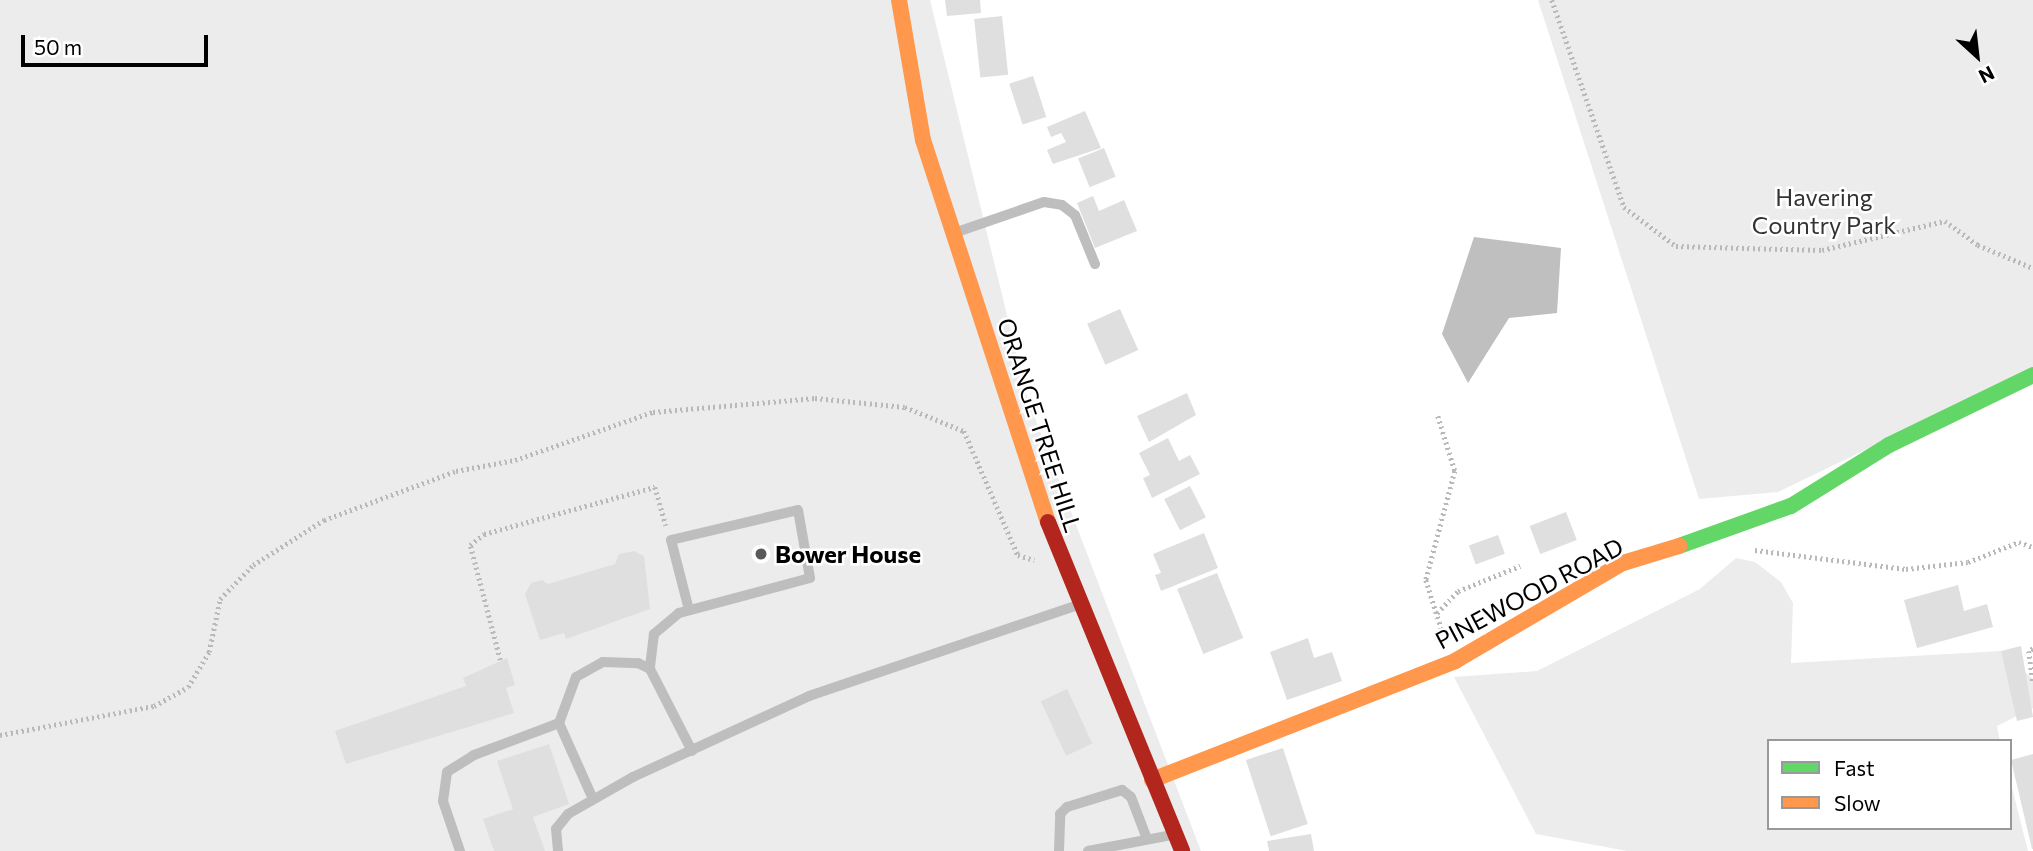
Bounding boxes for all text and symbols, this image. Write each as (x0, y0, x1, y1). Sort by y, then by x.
scale bar (24, 21, 212, 65)
north arrow (1942, 21, 2012, 91)
text: 50 m (34, 34, 82, 59)
text: N (1975, 62, 1998, 89)
park label: Havering Country Park (1752, 183, 1896, 239)
street label: ORANGE TREE HILL (992, 314, 1088, 536)
street label: PINEWOOD ROAD (1430, 531, 1628, 655)
place label: Bower House (775, 540, 921, 568)
marker: Bower House (753, 546, 769, 562)
legend (1767, 739, 2012, 830)
text: Fast (1834, 755, 1875, 780)
text: Slow (1834, 790, 1881, 815)

